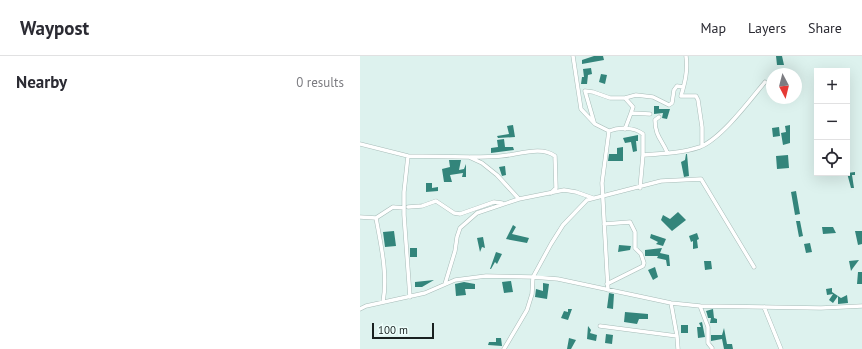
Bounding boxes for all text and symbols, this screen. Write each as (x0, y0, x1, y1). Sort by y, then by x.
text: Waypost (20, 16, 89, 40)
text: Map (700, 19, 726, 37)
text: Layers (748, 19, 786, 37)
text: Share (808, 19, 842, 37)
north arrow (766, 68, 802, 104)
map controls (814, 68, 850, 176)
button: + (814, 68, 850, 104)
text: Nearby (16, 71, 67, 93)
text: 0 results (296, 74, 344, 91)
button: − (814, 104, 850, 140)
button: locate (814, 140, 850, 176)
scale bar (372, 321, 434, 340)
text: 100 m (378, 323, 408, 337)

